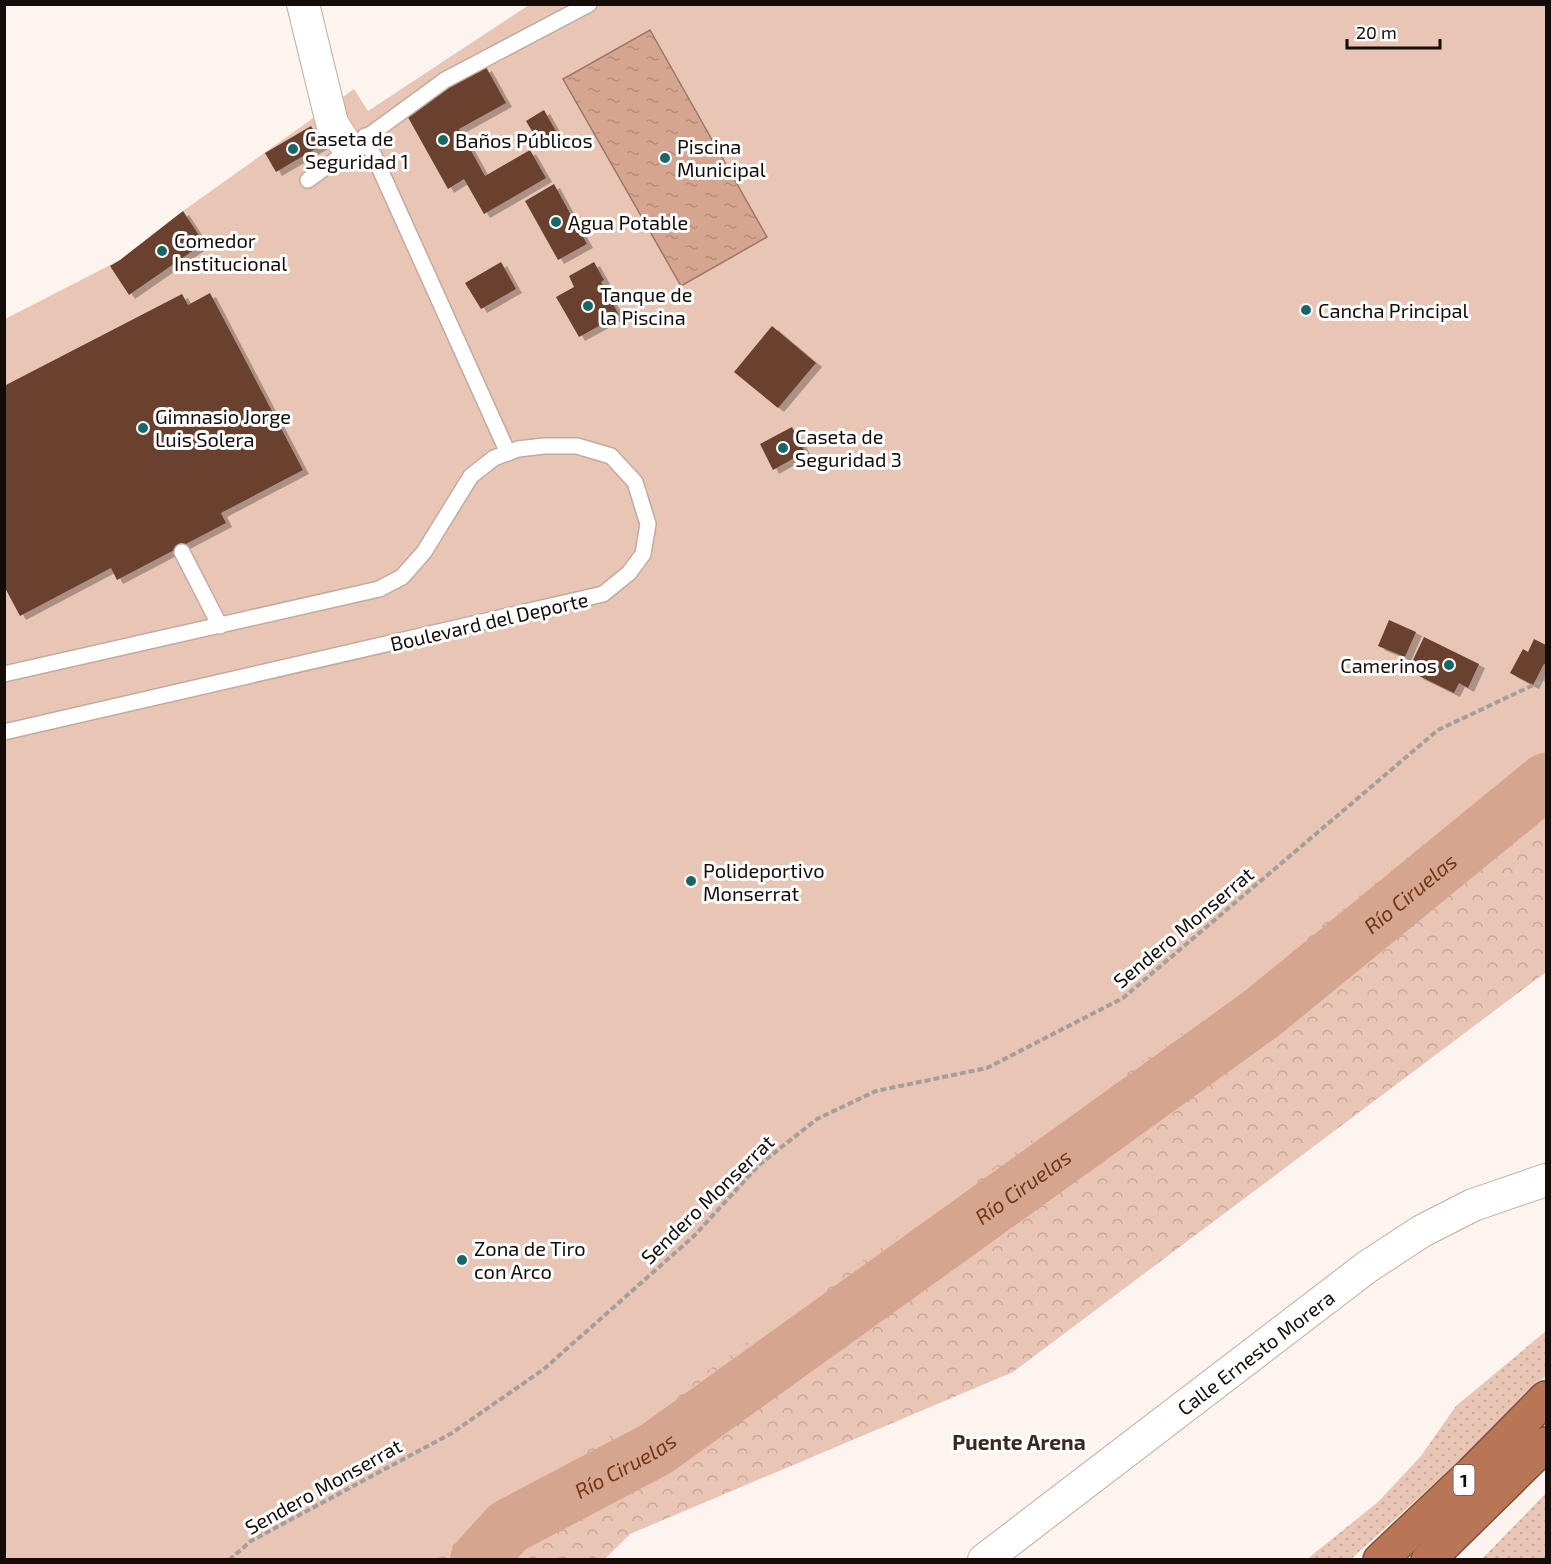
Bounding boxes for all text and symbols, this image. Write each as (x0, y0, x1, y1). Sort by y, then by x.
scale bar (1347, 12, 1440, 50)
text: 20 m (1356, 21, 1397, 43)
place label: Caseta de Seguridad 1 (305, 126, 409, 173)
place label: Baños Públicos (455, 128, 593, 152)
marker: Baños Públicos (436, 133, 450, 147)
place label: Piscina Municipal (677, 134, 766, 181)
marker: Caseta de Seguridad 1 (286, 142, 300, 156)
marker: Piscina Municipal (658, 151, 672, 165)
place label: Agua Potable (568, 210, 688, 234)
marker: Agua Potable (549, 215, 563, 229)
place label: Comedor Institucional (174, 228, 287, 275)
marker: Comedor Institucional (155, 244, 169, 258)
place label: Tanque de la Piscina (600, 282, 693, 329)
place label: Cancha Principal (1318, 298, 1469, 322)
marker: Tanque de la Piscina (581, 299, 595, 313)
marker: Cancha Principal (1299, 303, 1313, 317)
place label: Gimnasio Jorge Luis Solera (155, 404, 291, 451)
marker: Gimnasio Jorge Luis Solera (136, 421, 150, 435)
place label: Caseta de Seguridad 3 (795, 424, 902, 471)
marker: Caseta de Seguridad 3 (776, 441, 790, 455)
street label: Boulevard del Deporte (388, 587, 590, 655)
place label: Camerinos (1340, 653, 1437, 677)
marker: Camerinos (1442, 658, 1456, 672)
water label: Río Ciruelas (1358, 847, 1461, 938)
place label: Polideportivo Monserrat (703, 858, 825, 905)
street label: Sendero Monserrat (1108, 861, 1258, 993)
marker: Polideportivo Monserrat (684, 874, 698, 888)
street label: Sendero Monserrat (636, 1129, 779, 1269)
water label: Río Ciruelas (969, 1143, 1075, 1229)
place label: Zona de Tiro con Arco (474, 1236, 586, 1283)
marker: Zona de Tiro con Arco (455, 1253, 469, 1267)
street label: Calle Ernesto Morera (1172, 1285, 1339, 1420)
water label: Río Ciruelas (570, 1426, 681, 1502)
district label: Puente Arena (952, 1429, 1086, 1454)
street label: Sendero Monserrat (240, 1433, 406, 1539)
road number: 1 (1454, 1465, 1474, 1495)

